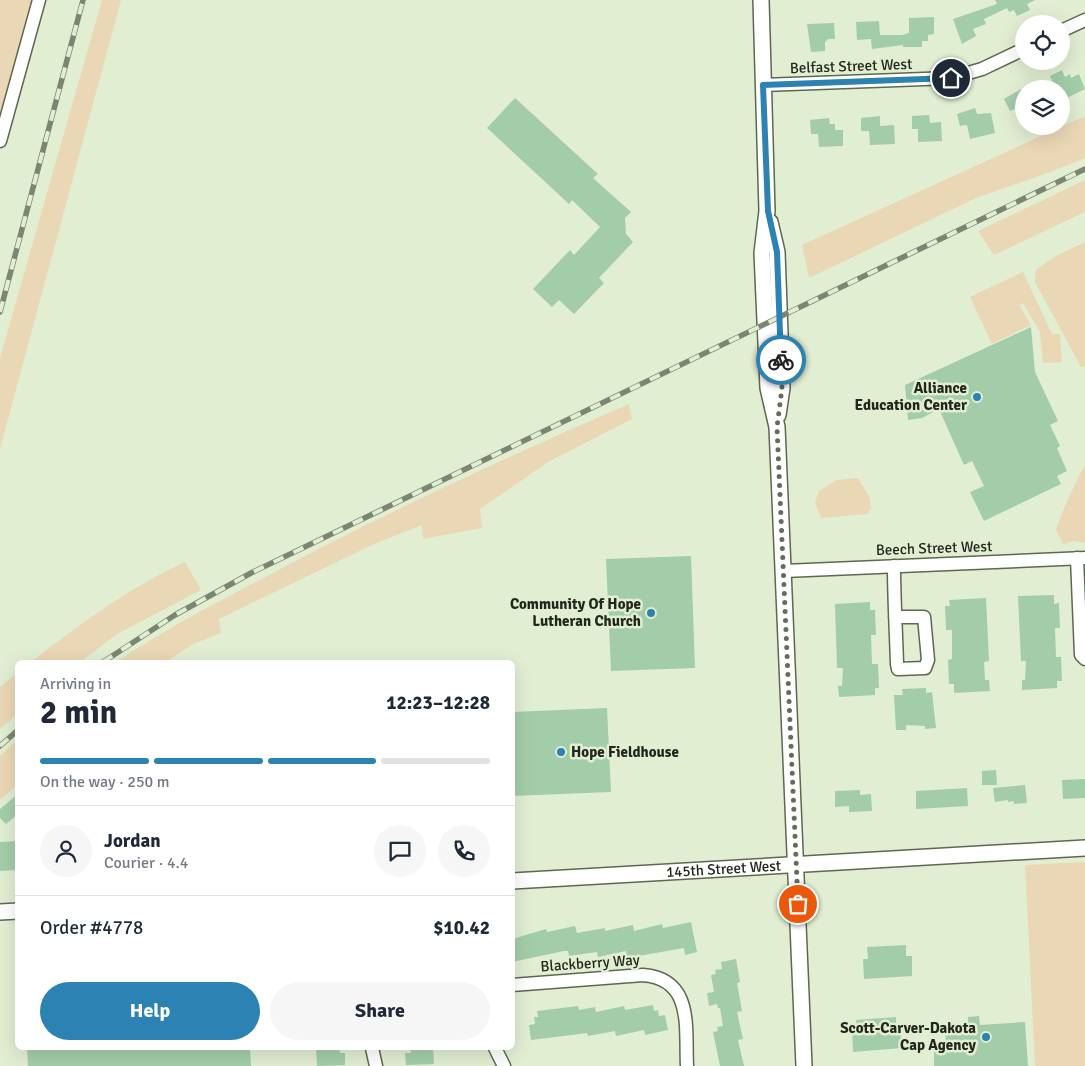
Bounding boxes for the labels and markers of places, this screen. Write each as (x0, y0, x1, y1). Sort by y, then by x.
pin (930, 57, 972, 99)
place label: Alliance Education Center (855, 379, 967, 414)
marker: Alliance Education Center (971, 391, 983, 403)
place label: Community Of Hope Lutheran Church (510, 595, 641, 630)
marker: Community Of Hope Lutheran Church (645, 607, 657, 619)
place label: Hope Fieldhouse (571, 743, 679, 761)
marker: Hope Fieldhouse (555, 746, 567, 758)
pin (777, 883, 819, 925)
place label: Scott-Carver-Dakota Cap Agency (840, 1019, 977, 1054)
marker: Scott-Carver-Dakota Cap Agency (980, 1031, 992, 1043)

